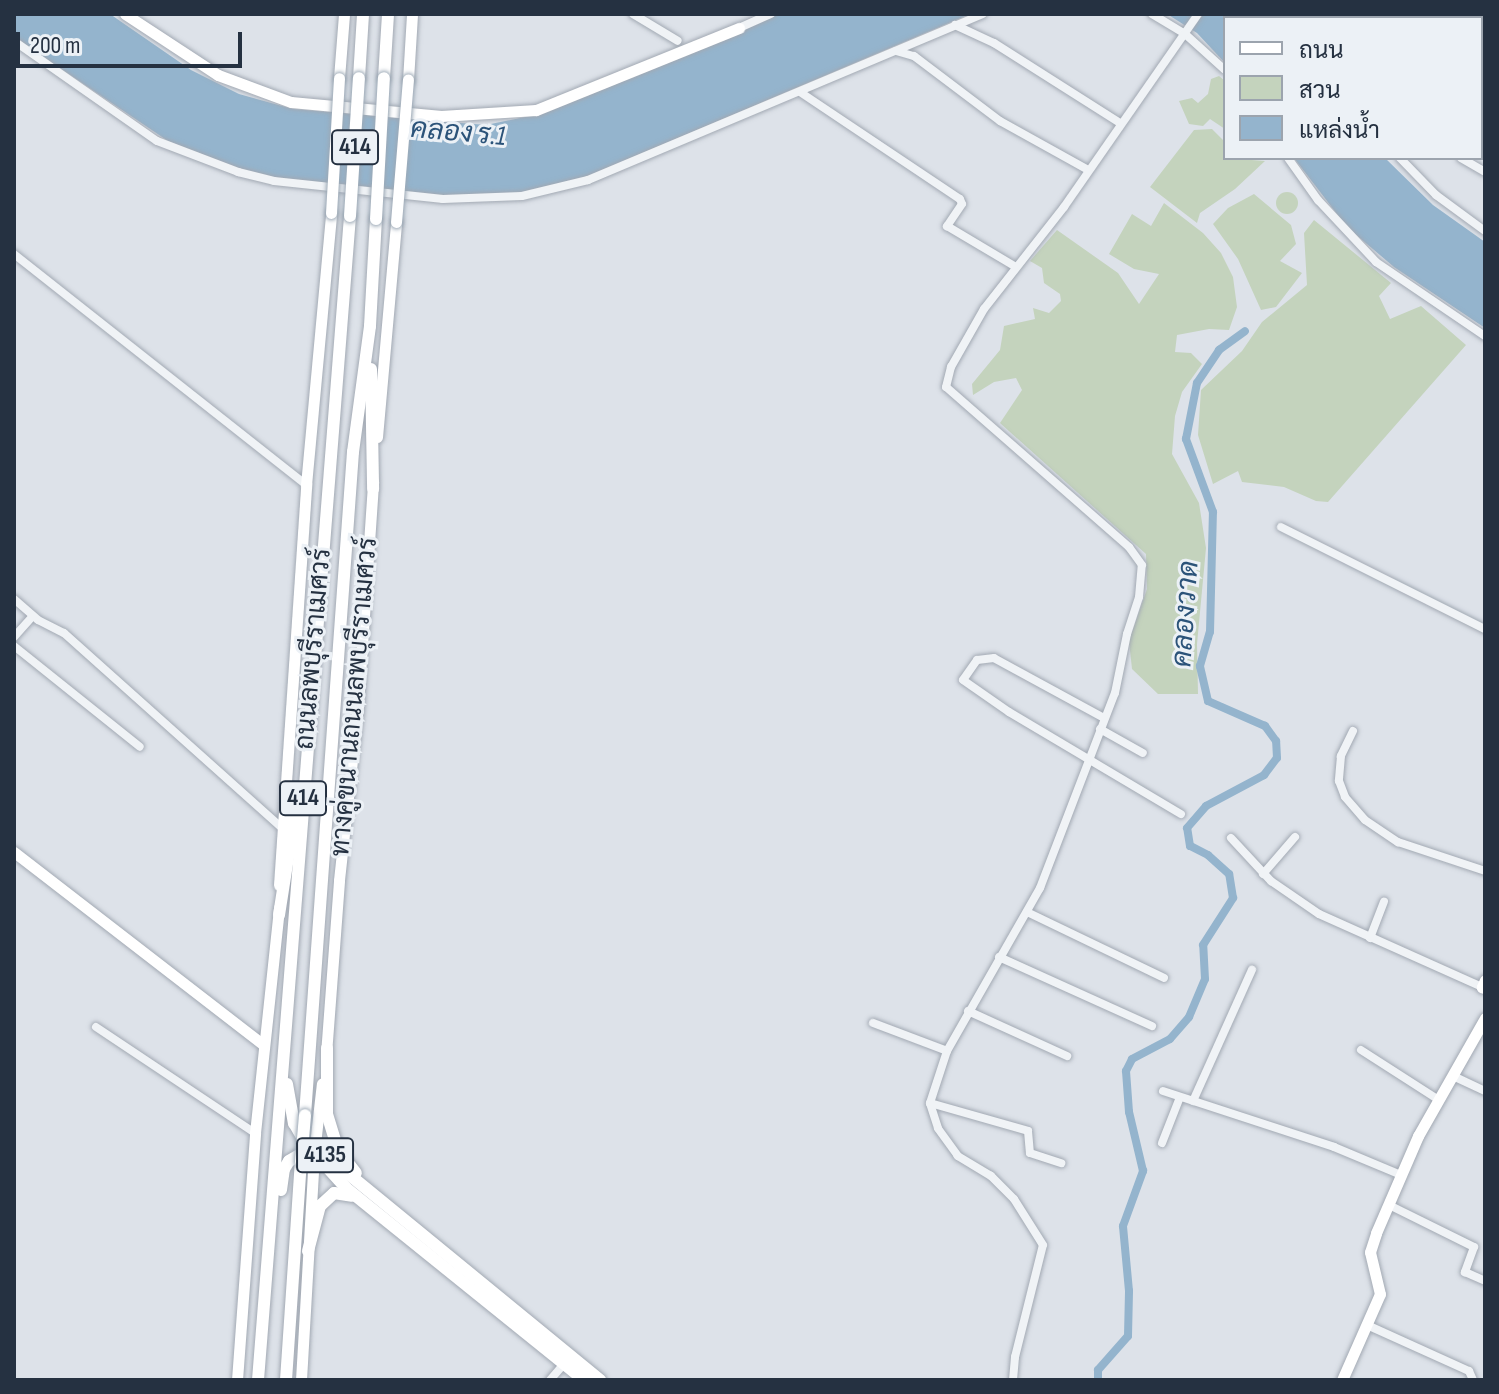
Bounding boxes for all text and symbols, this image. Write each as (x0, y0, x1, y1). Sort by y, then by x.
scale bar (20, 16, 246, 66)
legend (1223, 16, 1483, 160)
text: 200 m (30, 31, 81, 60)
text: ถนน (1299, 36, 1344, 65)
text: สวน (1299, 76, 1341, 105)
water label: คลอง ร.1 (409, 112, 507, 154)
text: แหล่งน้ำ (1299, 116, 1380, 145)
road number: 414 (331, 127, 379, 167)
street label: ทางคู่ขนานถนนลพบุรีราเมศวร์ (325, 536, 385, 858)
street label: ถนนลพบุรีราเมศวร์ (290, 547, 338, 751)
water label: คลองวาด (1166, 560, 1206, 668)
road number: 414 (279, 778, 327, 818)
road number: 4135 (295, 1135, 355, 1175)

